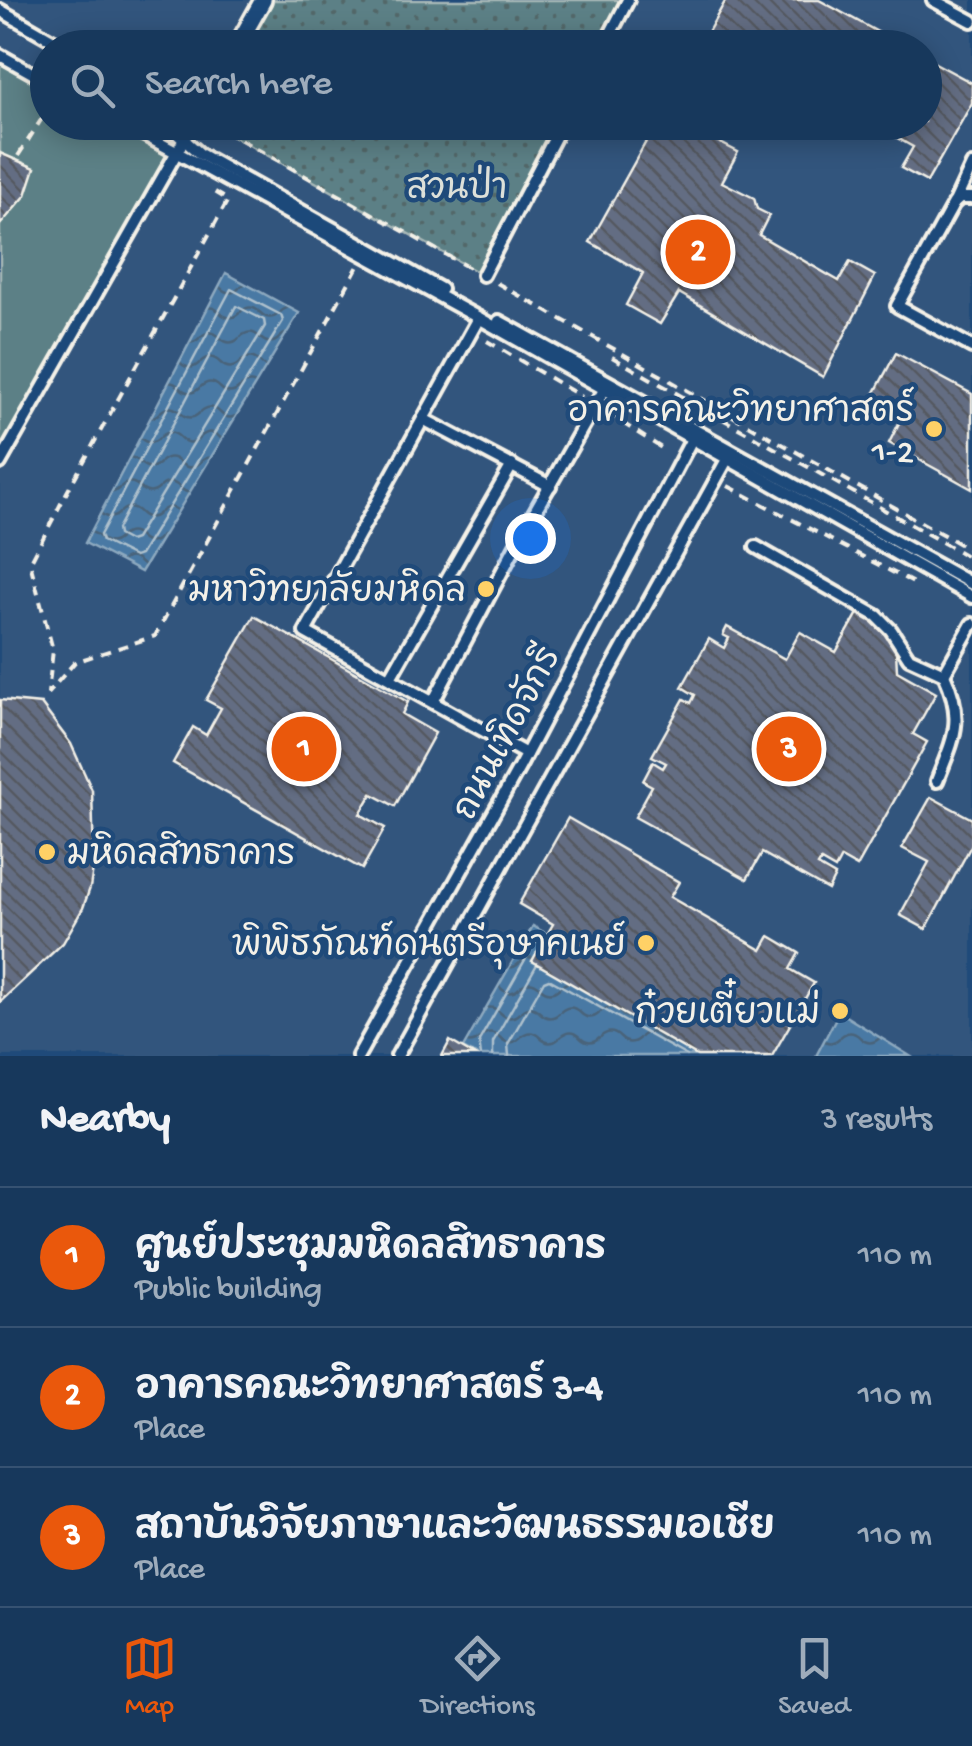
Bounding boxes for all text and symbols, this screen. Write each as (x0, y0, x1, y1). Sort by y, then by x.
search box (30, 30, 942, 140)
icon: search (65, 58, 120, 113)
text: Search here (145, 63, 332, 107)
park label: สวนป่า (407, 164, 507, 212)
pin: 2 (666, 214, 730, 290)
place label: อาคารคณะวิทยาศาสตร์ 1-2 (568, 386, 914, 475)
marker: อาคารคณะวิทยาศาสตร์ 1-2 (923, 418, 945, 440)
your location (505, 513, 556, 564)
place label: มหาวิทยาลัยมหิดล (188, 568, 466, 615)
marker: มหาวิทยาลัยมหิดล (475, 578, 497, 600)
street label: ถนนเทิดจักรี (442, 638, 573, 828)
pin: 1 (272, 712, 336, 786)
pin: 3 (756, 712, 822, 786)
place label: มหิดลสิทธาคาร (67, 831, 295, 878)
marker: มหิดลสิทธาคาร (36, 841, 58, 863)
place label: พิพิธภัณฑ์ดนตรีอุษาคเนย์ (232, 920, 626, 970)
marker: พิพิธภัณฑ์ดนตรีอุษาคเนย์ (635, 932, 657, 954)
place label: ก๋วยเตี๋ยวแม่ (634, 978, 820, 1037)
marker: ก๋วยเตี๋ยวแม่ (829, 1000, 851, 1022)
text: Nearby (40, 1097, 170, 1146)
text: 3 results (821, 1102, 932, 1140)
text: ศูนย์ประชุมมหิดลสิทธาคาร (135, 1228, 606, 1272)
text: 1 (66, 1238, 79, 1276)
text: 110 m (858, 1238, 932, 1276)
text: Public building (135, 1272, 322, 1310)
text: อาคารคณะวิทยาศาสตร์ 3-4 (135, 1368, 603, 1412)
text: 2 (65, 1378, 80, 1416)
text: 110 m (858, 1378, 932, 1416)
text: Place (135, 1412, 205, 1450)
text: สถาบันวิจัยภาษาและวัฒนธรรมเอเชีย (135, 1508, 775, 1552)
text: 3 (64, 1518, 81, 1556)
text: 110 m (858, 1518, 932, 1556)
text: Place (135, 1552, 205, 1590)
tab: Map (122, 1631, 177, 1724)
tab: Directions (421, 1631, 535, 1724)
tab: Saved (778, 1631, 850, 1724)

